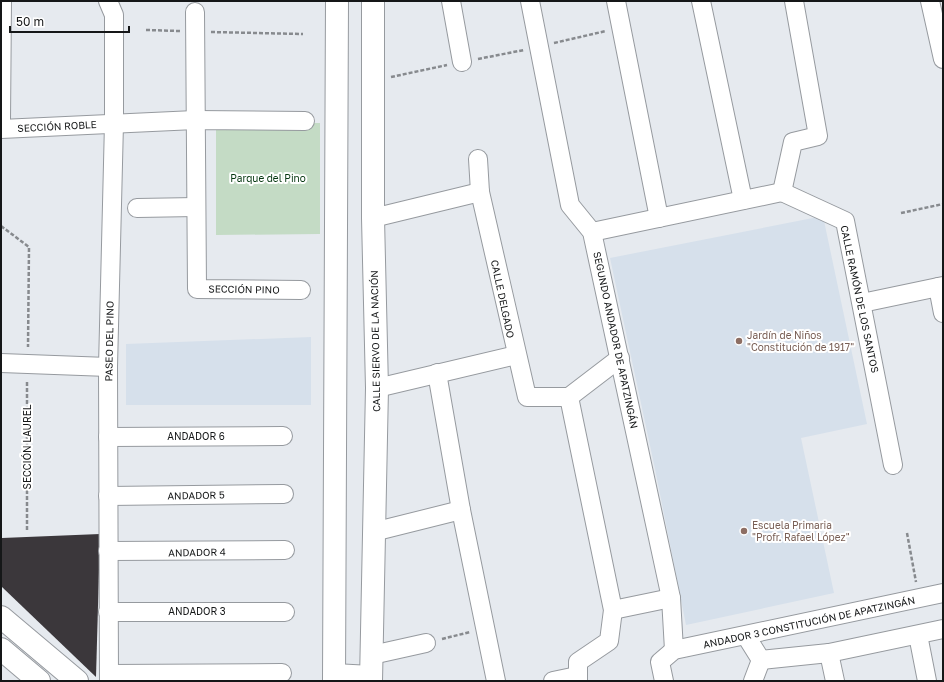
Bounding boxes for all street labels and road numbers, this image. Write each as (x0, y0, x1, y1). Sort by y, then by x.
street label: SECCIÓN ROBLE (17, 118, 97, 134)
street label: CALLE RAMÓN DE LOS SANTOS (838, 224, 882, 374)
street label: SEGUNDO ANDADOR DE APATZINGÁN (591, 250, 641, 430)
street label: CALLE DELGADO (489, 259, 517, 339)
street label: CALLE SIERVO DE LA NACIÓN (368, 270, 382, 412)
street label: SECCIÓN PINO (208, 282, 280, 296)
street label: PASEO DEL PINO (102, 301, 116, 381)
street label: SECCIÓN LAUREL (21, 404, 33, 490)
street label: ANDADOR 6 (167, 430, 225, 442)
street label: ANDADOR 5 (167, 488, 225, 501)
street label: ANDADOR 4 (168, 545, 226, 559)
street label: ANDADOR 3 CONSTITUCIÓN DE APATZINGÁN (702, 594, 916, 650)
street label: ANDADOR 3 (168, 605, 226, 617)

